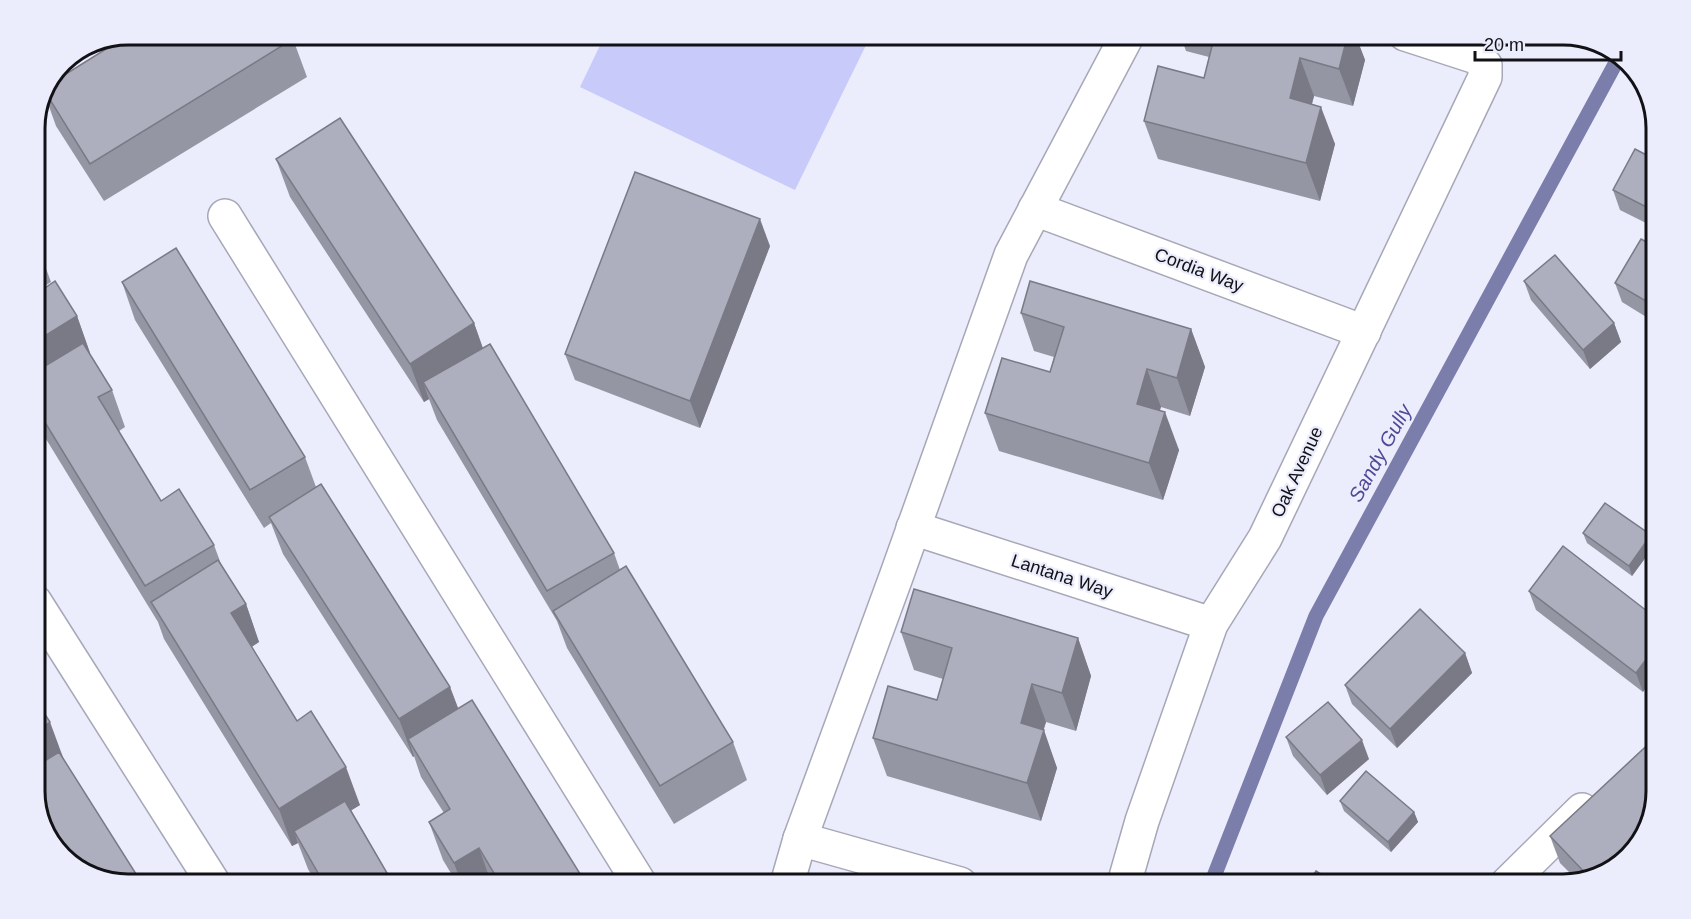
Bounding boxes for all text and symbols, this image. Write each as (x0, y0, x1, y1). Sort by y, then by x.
scale bar (1475, 24, 1620, 62)
text: 20 m (1484, 35, 1524, 55)
street label: Cordia Way (1152, 244, 1246, 296)
water label: Sandy Gully (1344, 400, 1416, 505)
street label: Oak Avenue (1267, 423, 1327, 521)
street label: Lantana Way (1009, 550, 1115, 602)

